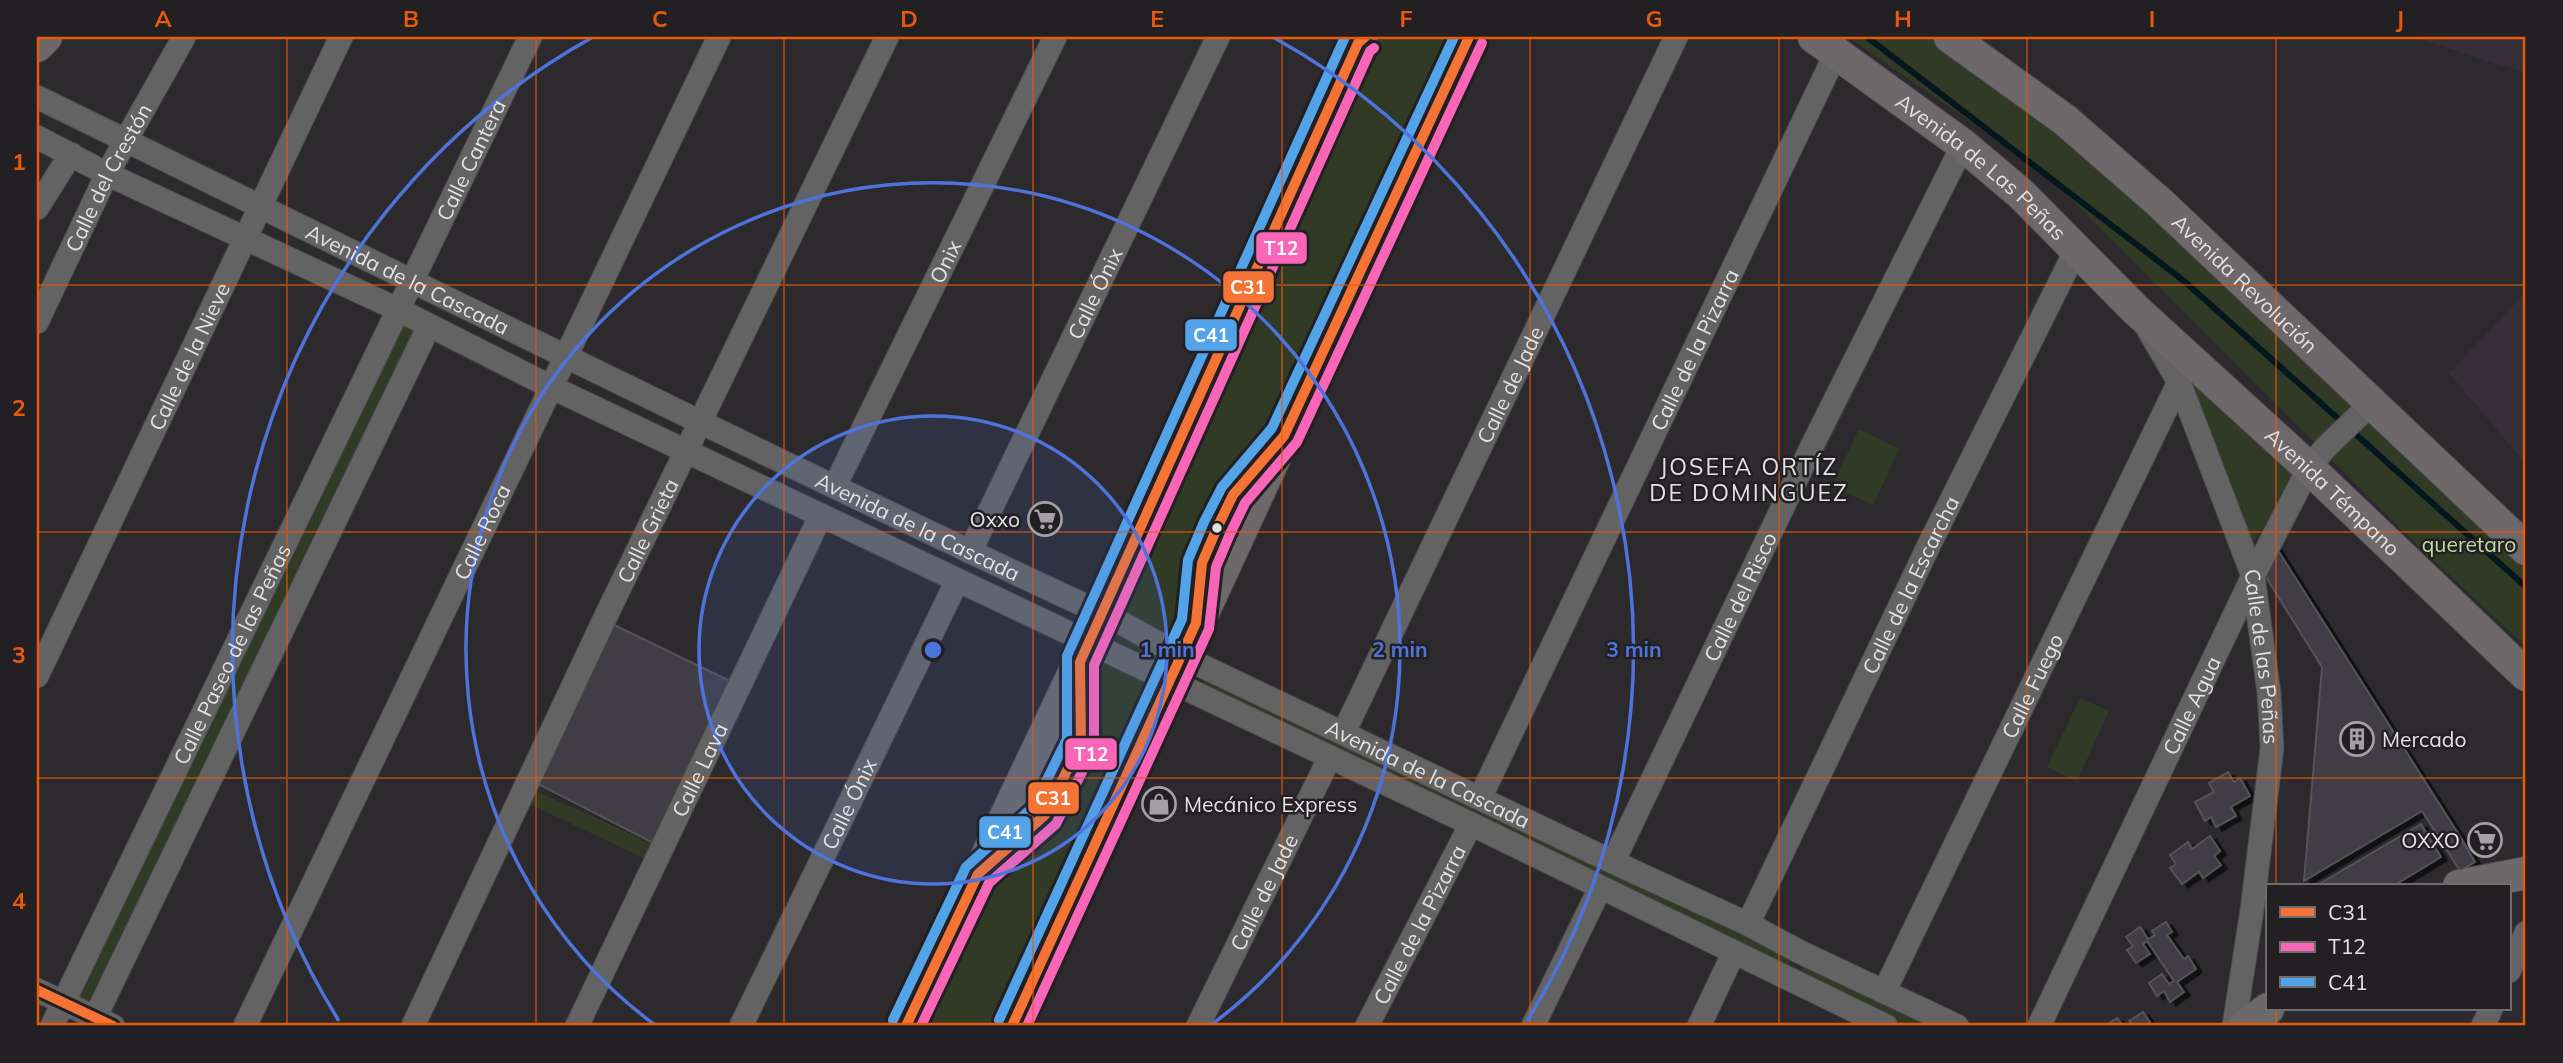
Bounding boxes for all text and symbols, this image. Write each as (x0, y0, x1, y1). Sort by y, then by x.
text: A (154, 4, 172, 33)
text: B (403, 4, 419, 33)
text: C (652, 4, 668, 33)
text: D (900, 4, 918, 33)
text: E (1150, 4, 1164, 33)
text: F (1399, 4, 1413, 33)
text: G (1645, 4, 1663, 33)
text: H (1894, 4, 1912, 33)
text: I (2149, 4, 2155, 33)
text: J (2396, 4, 2404, 33)
street label: Avenida de Las Peñas (1891, 88, 2072, 245)
street label: Calle Cantera (430, 95, 511, 225)
street label: Calle del Crestón (59, 99, 157, 256)
text: 1 (12, 147, 26, 176)
street label: Avenida Revolución (2167, 208, 2323, 358)
street label: Avenida de la Cascada (302, 218, 514, 340)
line badge: T12 (1255, 231, 1308, 265)
street label: Onix (923, 236, 967, 287)
text: T12 (1264, 236, 1298, 260)
street label: Calle Ónix (1061, 243, 1128, 343)
street label: Calle de la Pizarra (1645, 265, 1744, 435)
line badge: C31 (1222, 270, 1275, 304)
text: C31 (1230, 275, 1266, 299)
street label: Calle de la Nieve (143, 278, 235, 434)
line badge: C41 (1184, 318, 1238, 352)
street label: Calle de Jade (1471, 322, 1549, 447)
text: C41 (1193, 323, 1229, 347)
text: 2 (12, 393, 26, 422)
street label: Avenida Témpano (2260, 422, 2406, 561)
district label: JOSEFA ORTÍZ DE DOMINGUEZ (1649, 452, 1849, 507)
street label: Avenida de la Cascada (812, 467, 1024, 586)
street label: Calle Grieta (611, 474, 684, 587)
street label: Calle Roca (448, 480, 516, 584)
street label: Calle de la Escarcha (1856, 492, 1964, 678)
supermarket icon: Oxxo (1026, 500, 1064, 538)
place label: Oxxo (970, 506, 1020, 532)
unlabelled marker (1210, 521, 1224, 535)
street label: Calle del Risco (1698, 528, 1782, 666)
park label: queretaro (2422, 531, 2516, 557)
street label: Calle Paseo de las Peñas (167, 540, 296, 769)
street label: Calle de las Peñas (2238, 565, 2285, 745)
street label: Calle Fuego (1996, 629, 2068, 743)
text: 1 min (1139, 636, 1195, 662)
text: 2 min (1372, 636, 1428, 662)
text: 3 min (1606, 636, 1662, 662)
centre of rings (921, 638, 945, 662)
text: 3 (12, 640, 26, 669)
street label: Calle Agua (2157, 652, 2226, 759)
street label: Avenida de la Cascada (1322, 714, 1534, 834)
street label: Calle Lava (666, 719, 733, 821)
building icon: Mercado (2338, 720, 2376, 758)
place label: Mercado (2382, 726, 2466, 752)
line badge: T12 (1064, 737, 1118, 771)
text: T12 (1074, 742, 1108, 766)
street label: Calle Ónix (816, 754, 882, 854)
line badge: C31 (1027, 781, 1080, 815)
shop icon: Mecánico Express (1140, 785, 1178, 823)
text: C31 (1035, 786, 1071, 810)
place label: Mecánico Express (1184, 791, 1357, 817)
line badge: C41 (978, 815, 1032, 849)
text: C41 (987, 820, 1023, 844)
supermarket icon: OXXO (2466, 821, 2504, 859)
place label: OXXO (2401, 827, 2460, 853)
street label: Calle de Jade (1224, 830, 1303, 955)
street label: Calle de la Pizarra (1367, 840, 1471, 1009)
legend (2266, 884, 2510, 1010)
text: 4 (12, 886, 26, 915)
text: C31 (2328, 899, 2368, 925)
text: T12 (2328, 933, 2366, 959)
text: C41 (2328, 969, 2368, 995)

